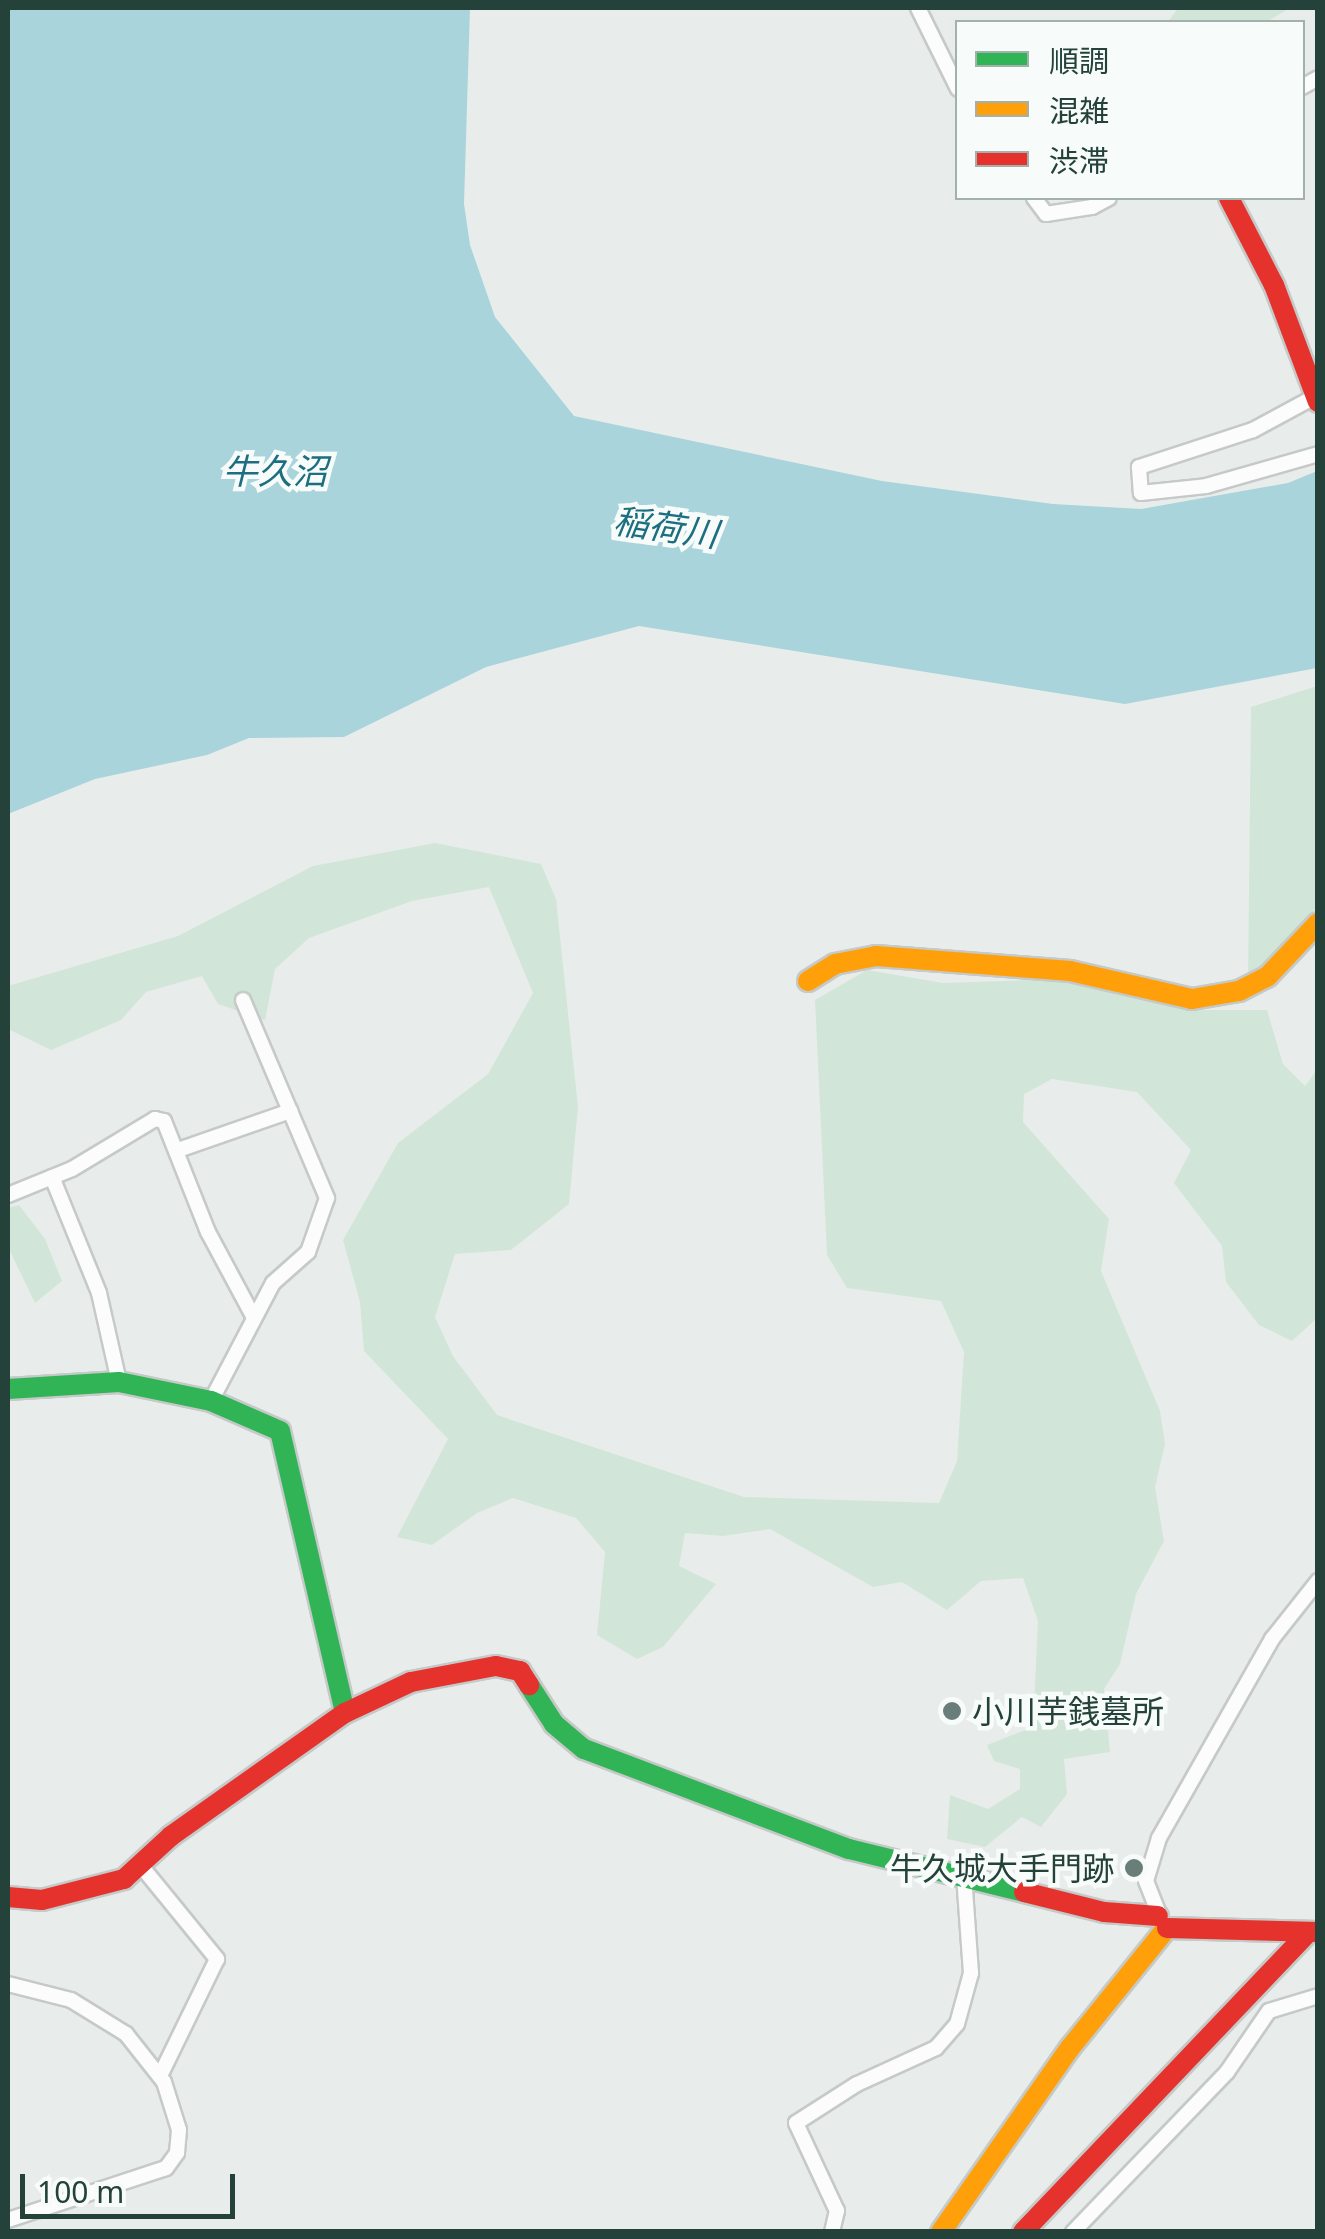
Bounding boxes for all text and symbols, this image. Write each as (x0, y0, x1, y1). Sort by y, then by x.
legend (955, 20, 1305, 200)
text: 順調 (1049, 40, 1109, 81)
text: 混雑 (1049, 90, 1109, 131)
text: 渋滞 (1049, 140, 1109, 181)
water label: 牛久沼 (223, 450, 327, 492)
water label: 稲荷川 (611, 499, 721, 555)
place label: 小川芋銭墓所 (972, 1692, 1164, 1730)
marker: 小川芋銭墓所 (941, 1700, 963, 1722)
place label: 牛久城大手門跡 (890, 1849, 1114, 1887)
marker: 牛久城大手門跡 (1123, 1857, 1145, 1879)
scale bar (25, 2154, 240, 2216)
text: 100 m (37, 2171, 124, 2212)

